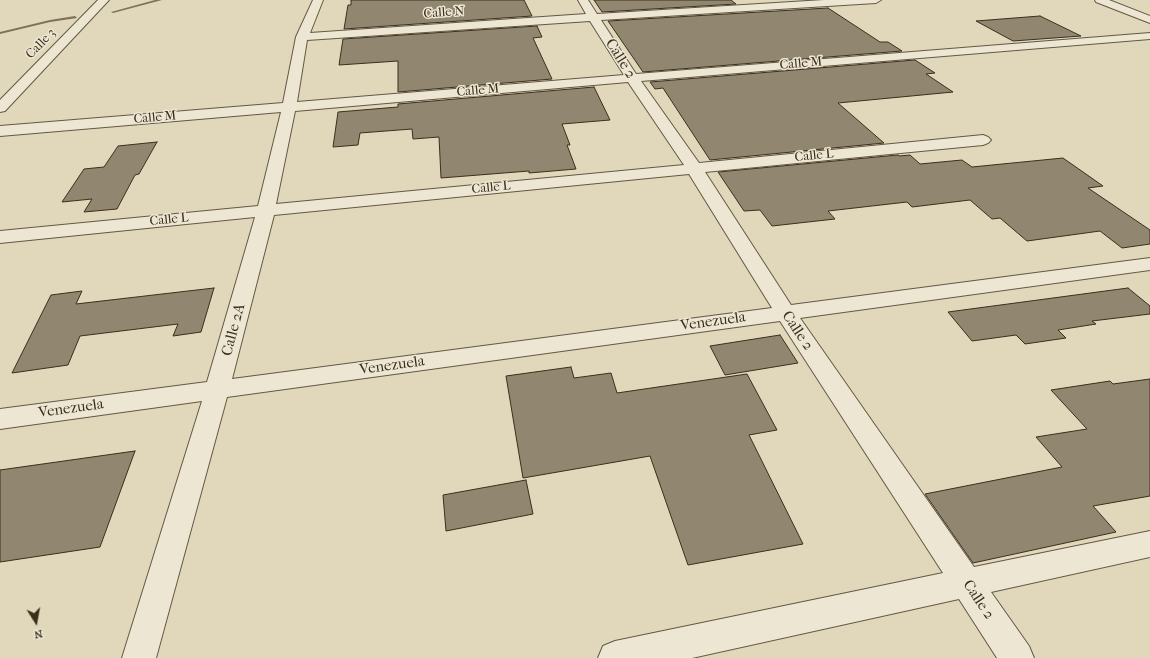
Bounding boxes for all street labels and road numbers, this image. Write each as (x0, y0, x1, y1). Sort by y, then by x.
street label: Calle N (423, 4, 465, 22)
street label: Calle 3 (23, 25, 59, 63)
street label: Calle 2 (601, 36, 639, 82)
street label: Calle M (779, 54, 823, 74)
street label: Calle M (456, 81, 500, 101)
street label: Calle M (133, 108, 177, 128)
street label: Calle L (794, 146, 834, 166)
street label: Calle L (471, 178, 511, 198)
street label: Calle L (149, 210, 189, 230)
street label: Calle 2A (218, 302, 250, 358)
street label: Calle 2 (777, 308, 817, 354)
street label: Venezuela (679, 309, 747, 335)
street label: Venezuela (358, 353, 426, 379)
street label: Venezuela (37, 396, 105, 422)
street label: Calle 2 (958, 577, 998, 623)

